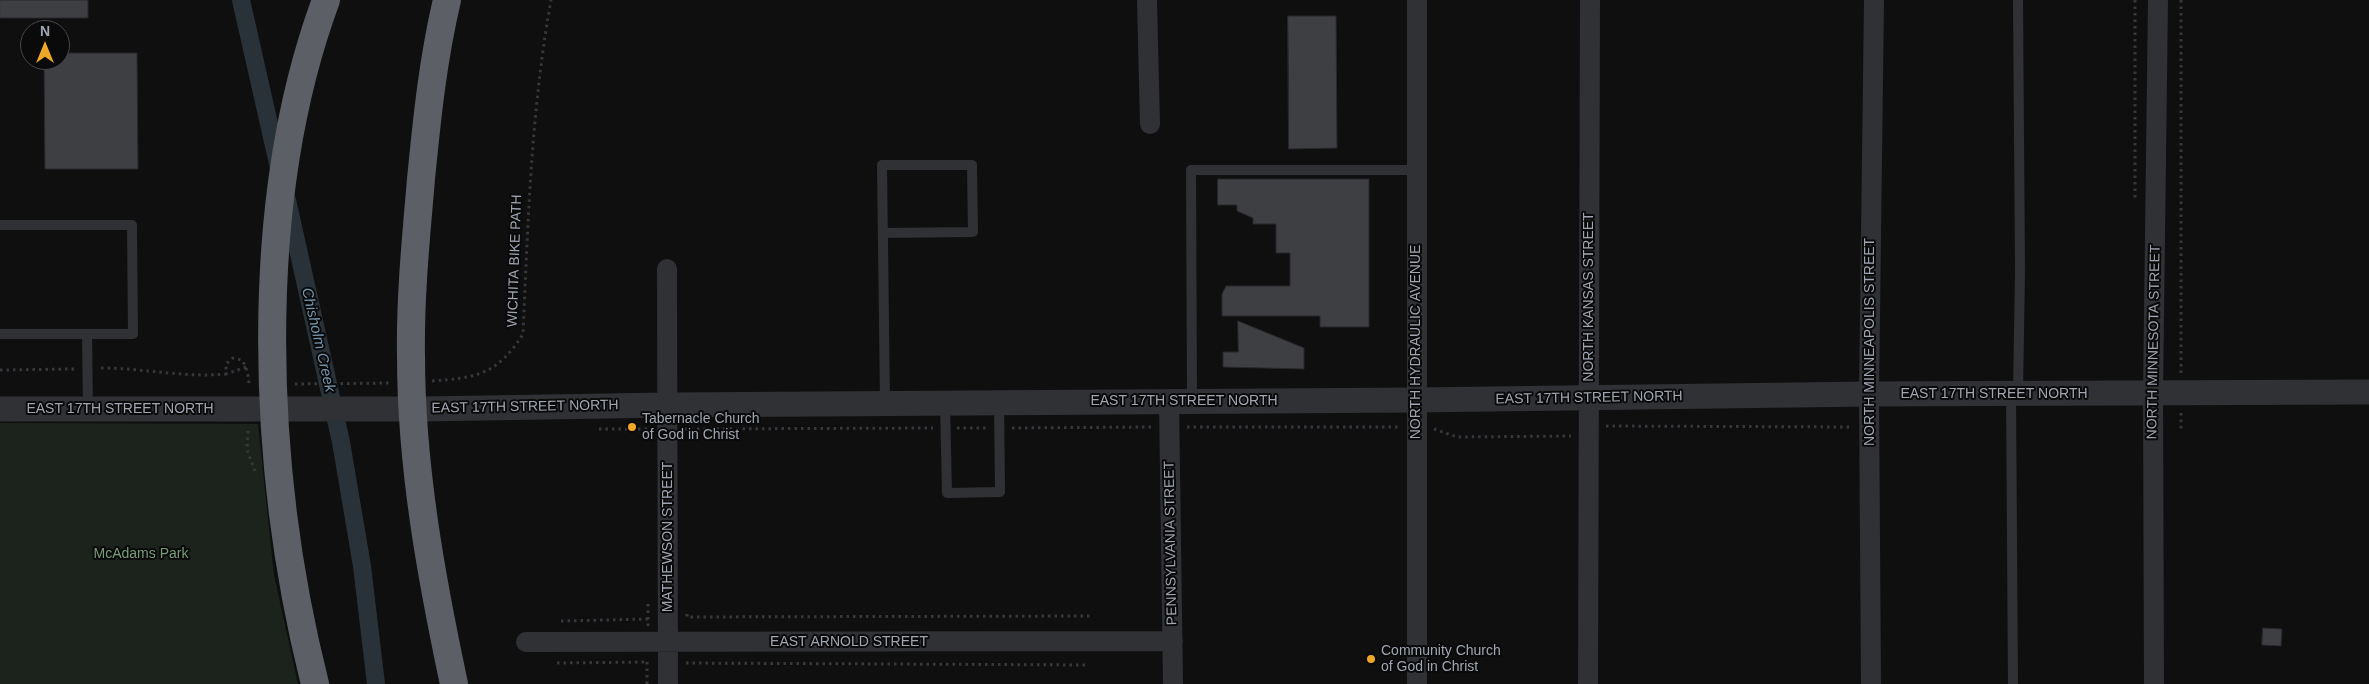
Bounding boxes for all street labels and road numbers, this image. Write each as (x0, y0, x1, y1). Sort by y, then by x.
street label: WICHITA BIKE PATH (504, 194, 526, 328)
street label: NORTH KANSAS STREET (1581, 212, 1597, 382)
street label: NORTH MINNEAPOLIS STREET (1862, 238, 1878, 446)
street label: NORTH HYDRAULIC AVENUE (1408, 245, 1424, 439)
street label: NORTH MINNESOTA STREET (2144, 245, 2164, 439)
street label: EAST 17TH STREET NORTH (1900, 386, 2088, 402)
street label: EAST 17TH STREET NORTH (1495, 388, 1683, 408)
street label: EAST 17TH STREET NORTH (1090, 393, 1278, 409)
street label: EAST 17TH STREET NORTH (431, 397, 619, 417)
street label: EAST 17TH STREET NORTH (26, 401, 214, 417)
street label: PENNSYLVANIA STREET (1161, 461, 1181, 625)
street label: MATHEWSON STREET (660, 462, 676, 612)
street label: EAST ARNOLD STREET (770, 634, 928, 650)

